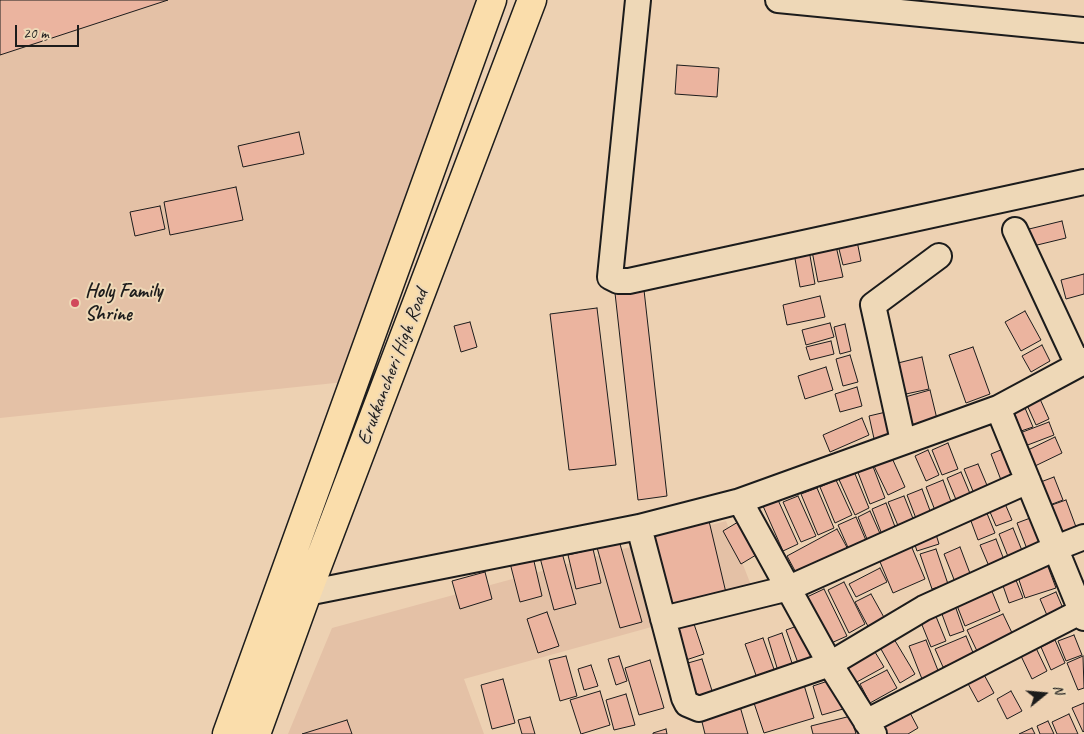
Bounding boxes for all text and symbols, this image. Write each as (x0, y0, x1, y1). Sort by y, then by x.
scale bar (18, 15, 81, 47)
text: 20 m (23, 24, 49, 43)
place label: Holy Family Shrine (85, 280, 162, 327)
street label: Erukkancheri High Road (352, 286, 434, 448)
marker: Holy Family Shrine (69, 297, 81, 309)
north arrow (1019, 669, 1069, 719)
text: N (1049, 683, 1068, 696)

